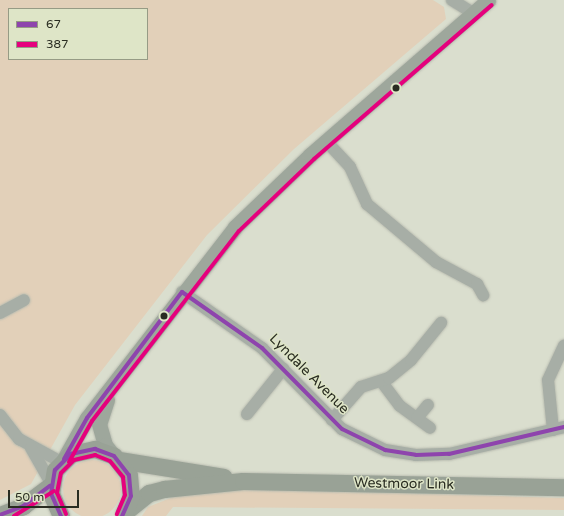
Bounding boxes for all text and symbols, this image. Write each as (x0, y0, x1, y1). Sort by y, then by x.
legend (8, 8, 148, 60)
text: 67 (46, 17, 61, 31)
text: 387 (46, 37, 69, 51)
unlabelled marker (391, 83, 401, 93)
unlabelled marker (159, 311, 169, 321)
street label: Lyndale Avenue (266, 331, 352, 417)
street label: Westmoor Link (354, 475, 454, 493)
scale bar (10, 482, 81, 508)
text: 50 m (15, 490, 44, 504)

